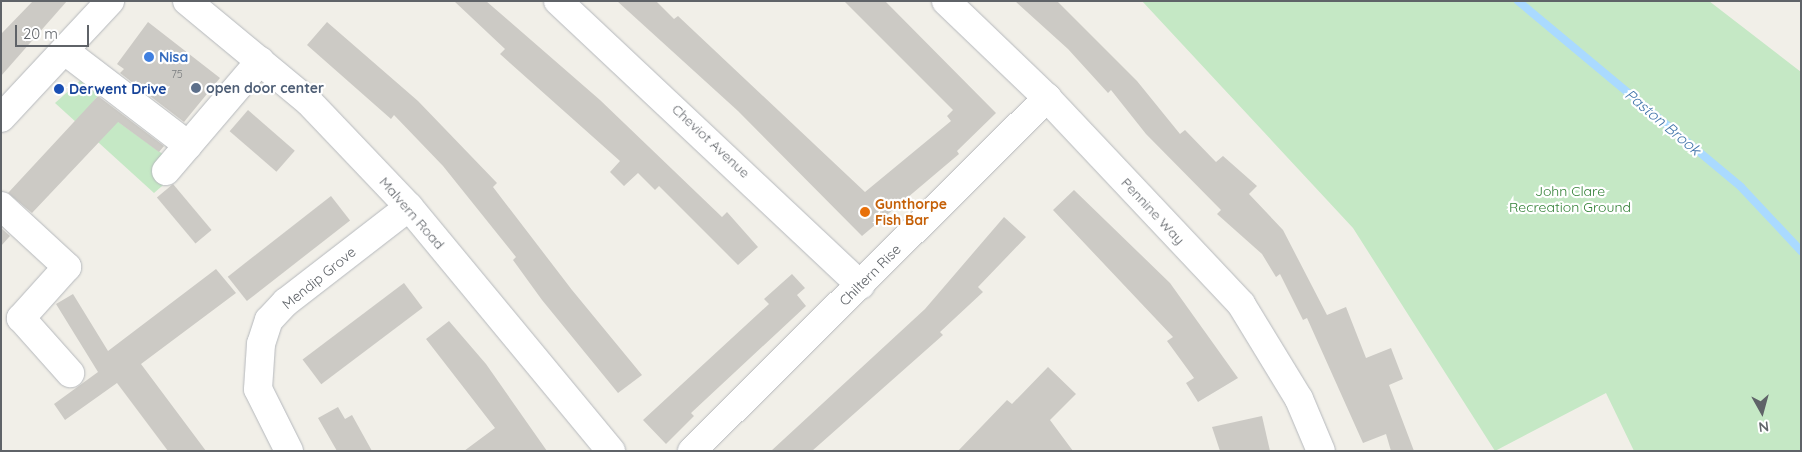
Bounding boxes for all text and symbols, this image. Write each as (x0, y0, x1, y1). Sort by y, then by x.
scale bar (18, 15, 91, 47)
text: 20 m (23, 24, 58, 43)
place label: Nisa (159, 49, 188, 65)
marker: Nisa (143, 51, 155, 63)
house number: 75 (171, 67, 183, 81)
place label: open door center (206, 80, 324, 96)
place label: Derwent Drive (69, 81, 167, 97)
marker: open door center (190, 82, 202, 94)
marker: Derwent Drive (53, 83, 65, 95)
water label: Paston Brook (1622, 85, 1704, 159)
street label: Cheviot Avenue (669, 101, 753, 181)
street label: Malvern Road (376, 173, 448, 253)
street label: Pennine Way (1118, 174, 1188, 248)
park label: John Clare Recreation Ground (1509, 183, 1631, 216)
place label: Gunthorpe Fish Bar (875, 196, 947, 228)
marker: Gunthorpe Fish Bar (859, 206, 871, 218)
street label: Chiltern Rise (836, 241, 904, 309)
street label: Mendip Grove (279, 243, 359, 313)
north arrow (1737, 387, 1787, 437)
text: N (1758, 417, 1770, 436)

